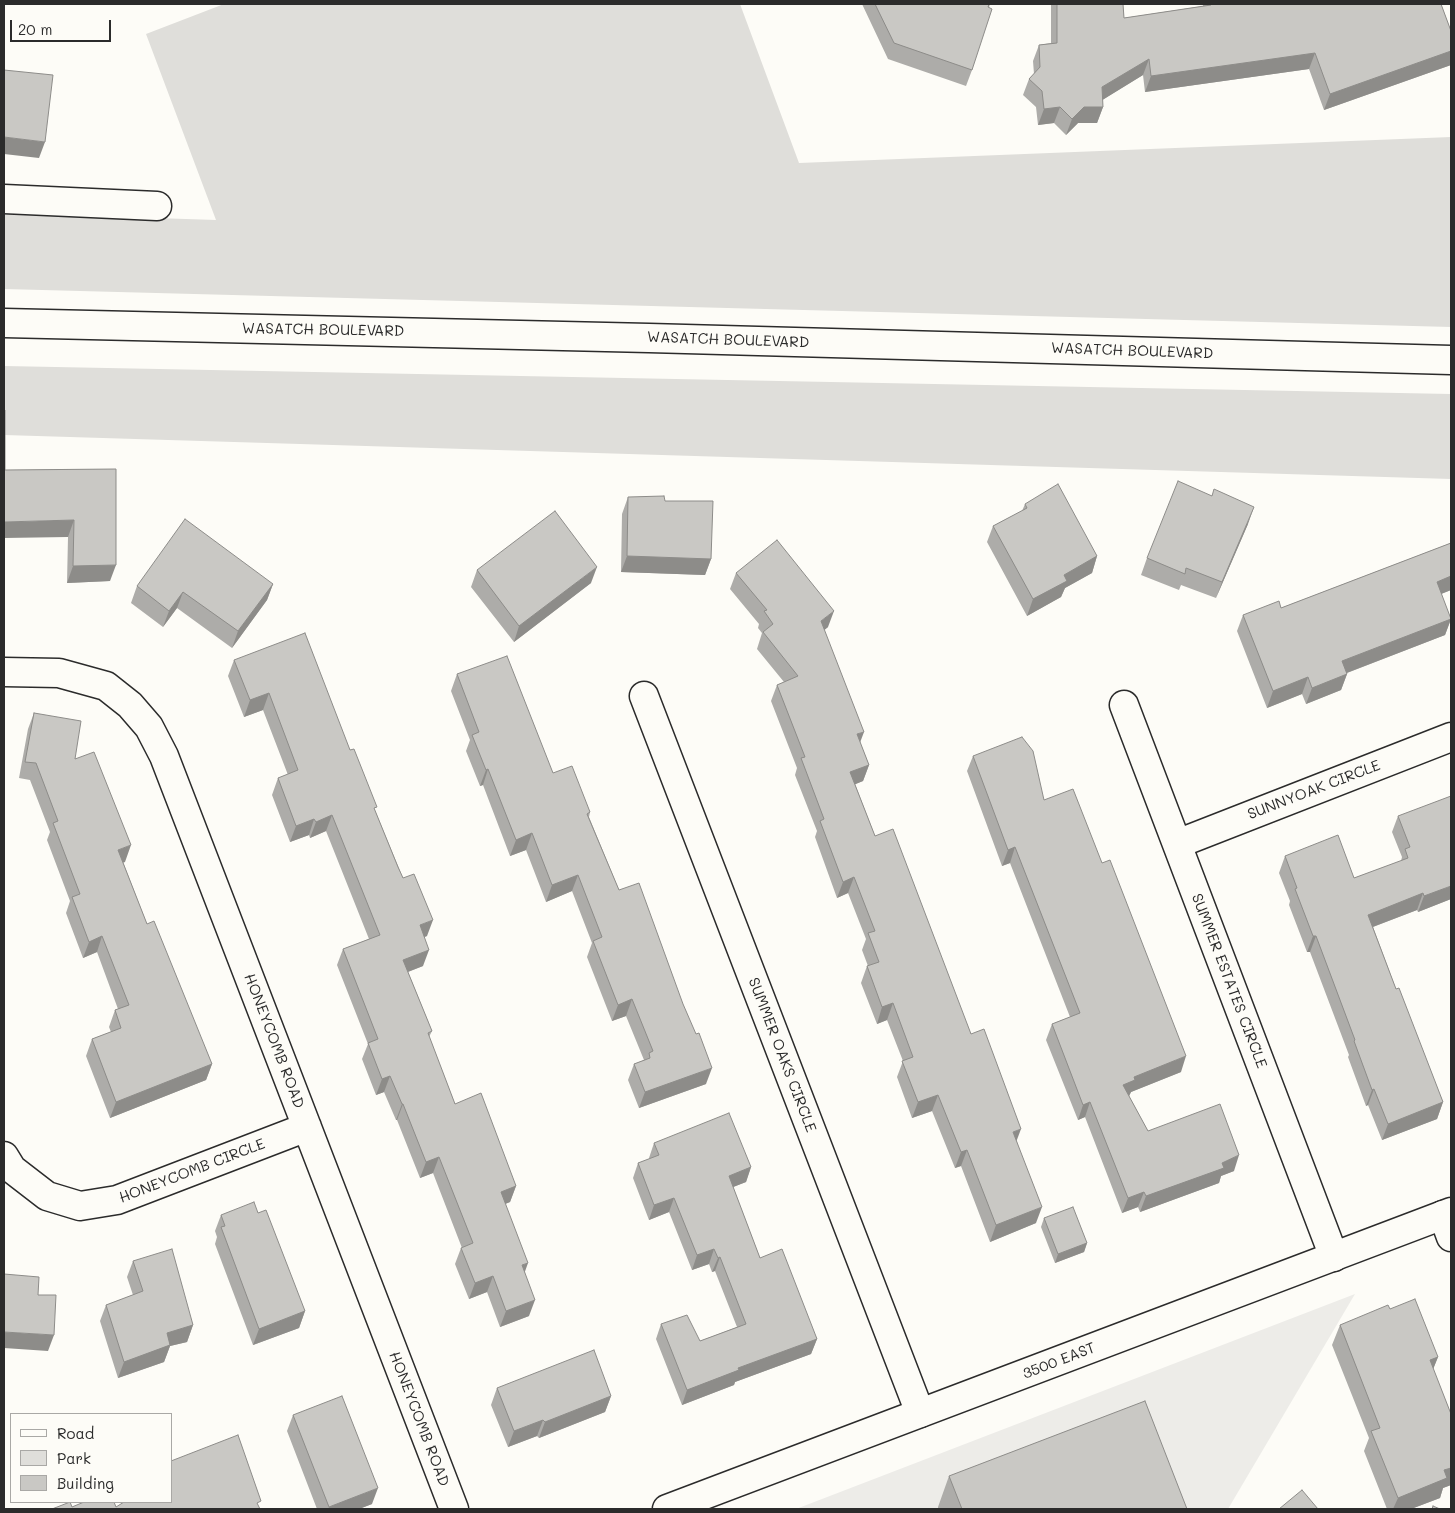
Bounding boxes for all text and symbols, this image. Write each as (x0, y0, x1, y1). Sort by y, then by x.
scale bar (12, 10, 114, 42)
text: 20 m (18, 19, 52, 39)
street label: WASATCH BOULEVARD (242, 320, 404, 340)
street label: WASATCH BOULEVARD (647, 328, 809, 352)
street label: WASATCH BOULEVARD (1051, 339, 1213, 363)
street label: SUNNYOAK CIRCLE (1245, 756, 1383, 824)
street label: SUMMER ESTATES CIRCLE (1187, 891, 1271, 1071)
street label: HONEYCOMB ROAD (240, 971, 308, 1111)
street label: SUMMER OAKS CIRCLE (744, 975, 820, 1135)
street label: HONEYCOMB CIRCLE (117, 1135, 267, 1207)
street label: 3500 EAST (1020, 1339, 1098, 1383)
street label: HONEYCOMB ROAD (385, 1349, 453, 1489)
legend (10, 1413, 172, 1503)
text: Road (57, 1423, 94, 1443)
text: Park (57, 1448, 91, 1468)
text: Building (57, 1473, 114, 1493)

